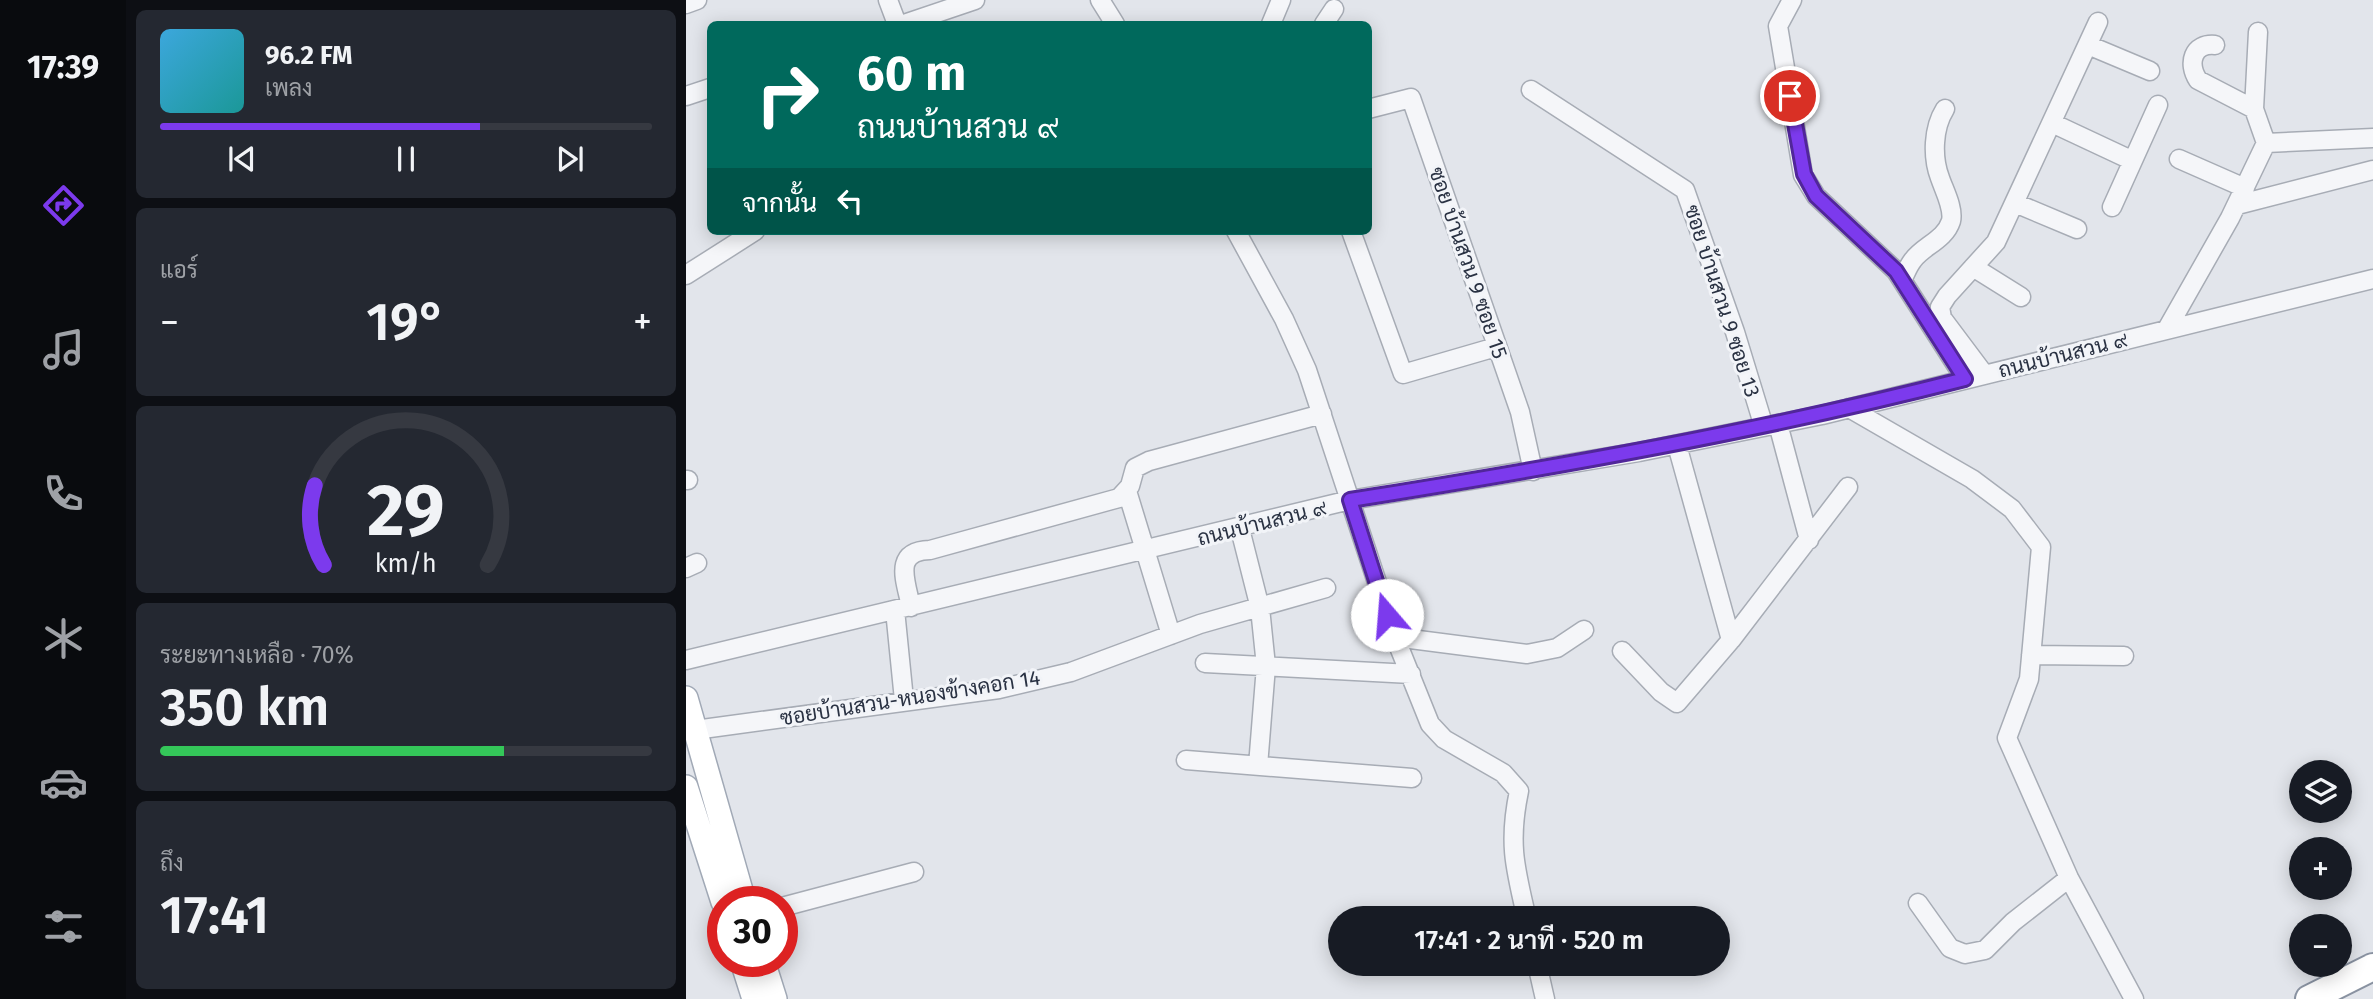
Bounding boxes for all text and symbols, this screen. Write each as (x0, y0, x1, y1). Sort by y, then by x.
text: 96.2 FM (265, 40, 353, 71)
text: 60 m (857, 44, 966, 103)
text: 17:39 (27, 48, 99, 86)
icon: right (742, 49, 833, 140)
pin (1760, 66, 1820, 126)
text: เพลง (265, 74, 312, 102)
icon: arrive (1771, 77, 1809, 115)
text: ถนนบ้านสวน ๙ (857, 108, 1059, 146)
icon: previous (223, 140, 261, 178)
icon: pause (387, 140, 425, 178)
icon: next (551, 140, 589, 178)
street label: ซอย บ้านสวน 9 ซอย 15 (1423, 164, 1513, 362)
icon: directions (39, 181, 88, 230)
icon: left (831, 182, 869, 220)
text: จากนั้น (742, 188, 817, 219)
street label: ซอย บ้านสวน 9 ซอย 13 (1679, 201, 1765, 401)
text: แอร์ (160, 256, 198, 284)
text: 19° (366, 291, 446, 354)
text: − (160, 299, 179, 345)
text: + (633, 299, 652, 345)
icon: music (39, 325, 88, 374)
street label: ถนนบ้านสวน ๙ (1996, 326, 2130, 384)
text: 29 (367, 468, 445, 555)
icon: phone (39, 469, 88, 518)
street label: ถนนบ้านสวน ๙ (1195, 494, 1329, 552)
text: km/h (375, 549, 437, 579)
position arrow (1350, 578, 1424, 652)
icon: climate (39, 614, 88, 663)
text: ระยะทางเหลือ · 70% (160, 641, 354, 669)
street label: ซอยบ้านสวน-หนองข้างคอก 14 (778, 665, 1042, 731)
text: 350 km (160, 676, 329, 739)
icon: car (39, 758, 88, 807)
map controls (2289, 760, 2352, 977)
button: layers (2289, 760, 2352, 823)
button: + (2289, 837, 2352, 900)
text: ถึง (160, 849, 184, 877)
text: 17:41 (160, 884, 269, 947)
speed limit sign: 30 (707, 886, 798, 977)
icon: filters (39, 902, 88, 951)
button: − (2289, 914, 2352, 977)
text: 17:41 · 2 นาที · 520 m (1414, 925, 1644, 956)

